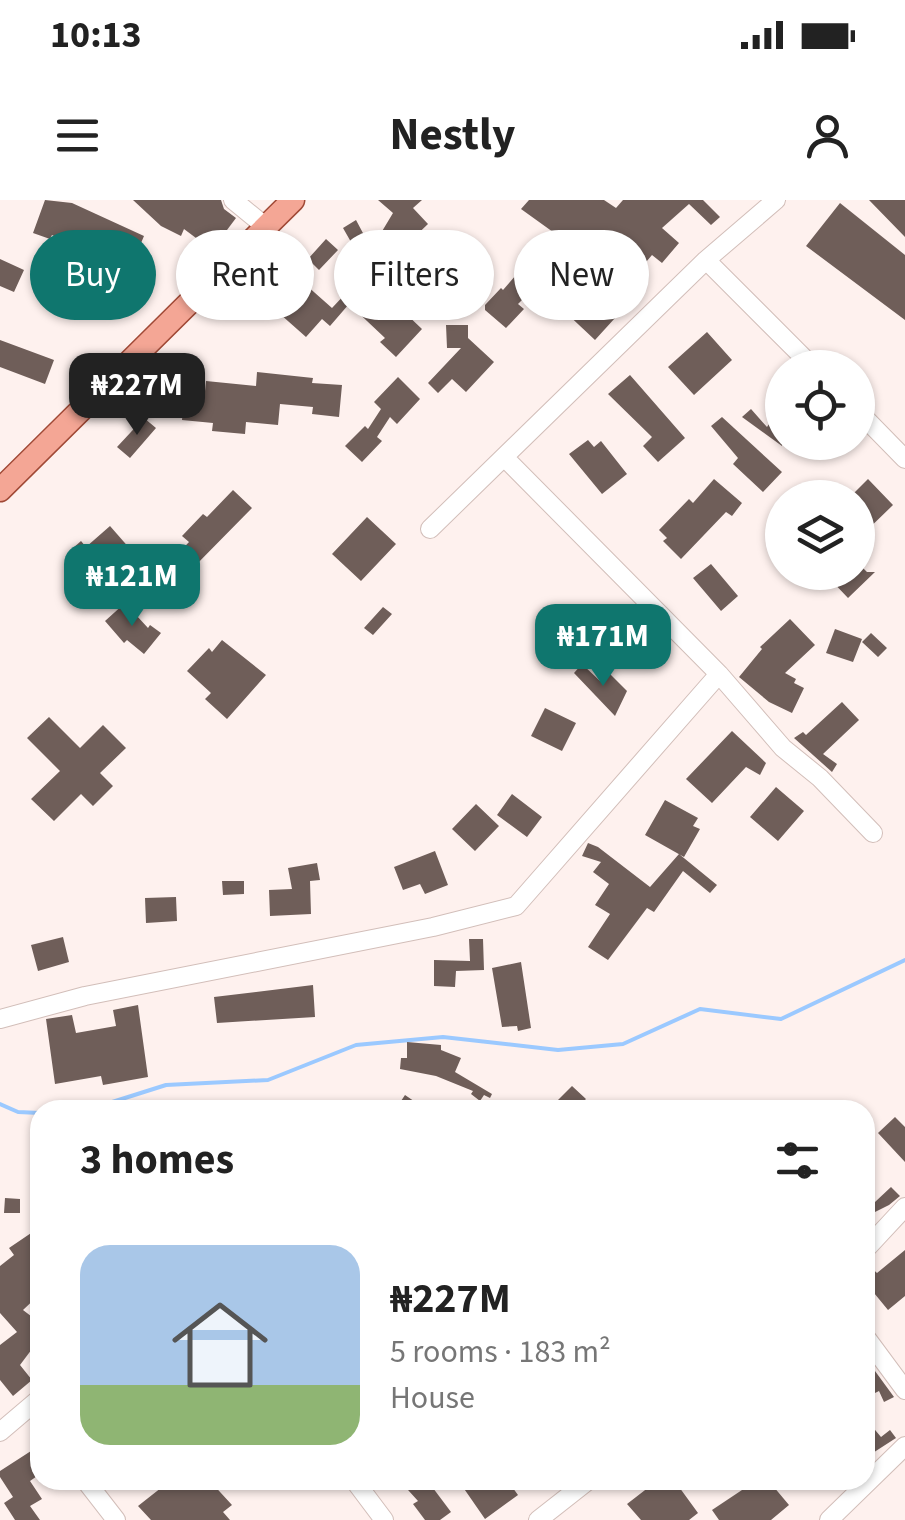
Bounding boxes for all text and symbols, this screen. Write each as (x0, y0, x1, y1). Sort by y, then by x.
text: 10:13 (50, 8, 142, 62)
text: Nestly (390, 103, 515, 167)
icon: menu (50, 108, 105, 163)
icon: person (800, 108, 855, 163)
chip: Buy (30, 230, 156, 320)
chip: Rent (176, 230, 314, 320)
chip: Filters (334, 230, 494, 320)
chip: New (514, 230, 649, 320)
map controls (765, 350, 875, 590)
button: locate (765, 350, 875, 460)
pin: ₦227M (67, 353, 207, 438)
text: ₦227M (91, 362, 183, 408)
button: layers (765, 480, 875, 590)
pin: ₦121M (62, 544, 202, 629)
text: ₦121M (86, 553, 178, 599)
pin: ₦171M (533, 604, 673, 689)
text: ₦171M (557, 613, 649, 659)
text: 3 homes (80, 1130, 234, 1190)
icon: filters (770, 1133, 825, 1188)
text: ₦227M (390, 1269, 511, 1329)
icon: home (160, 1285, 280, 1405)
text: 5 rooms · 183 m² (390, 1329, 611, 1375)
text: House (390, 1375, 475, 1421)

